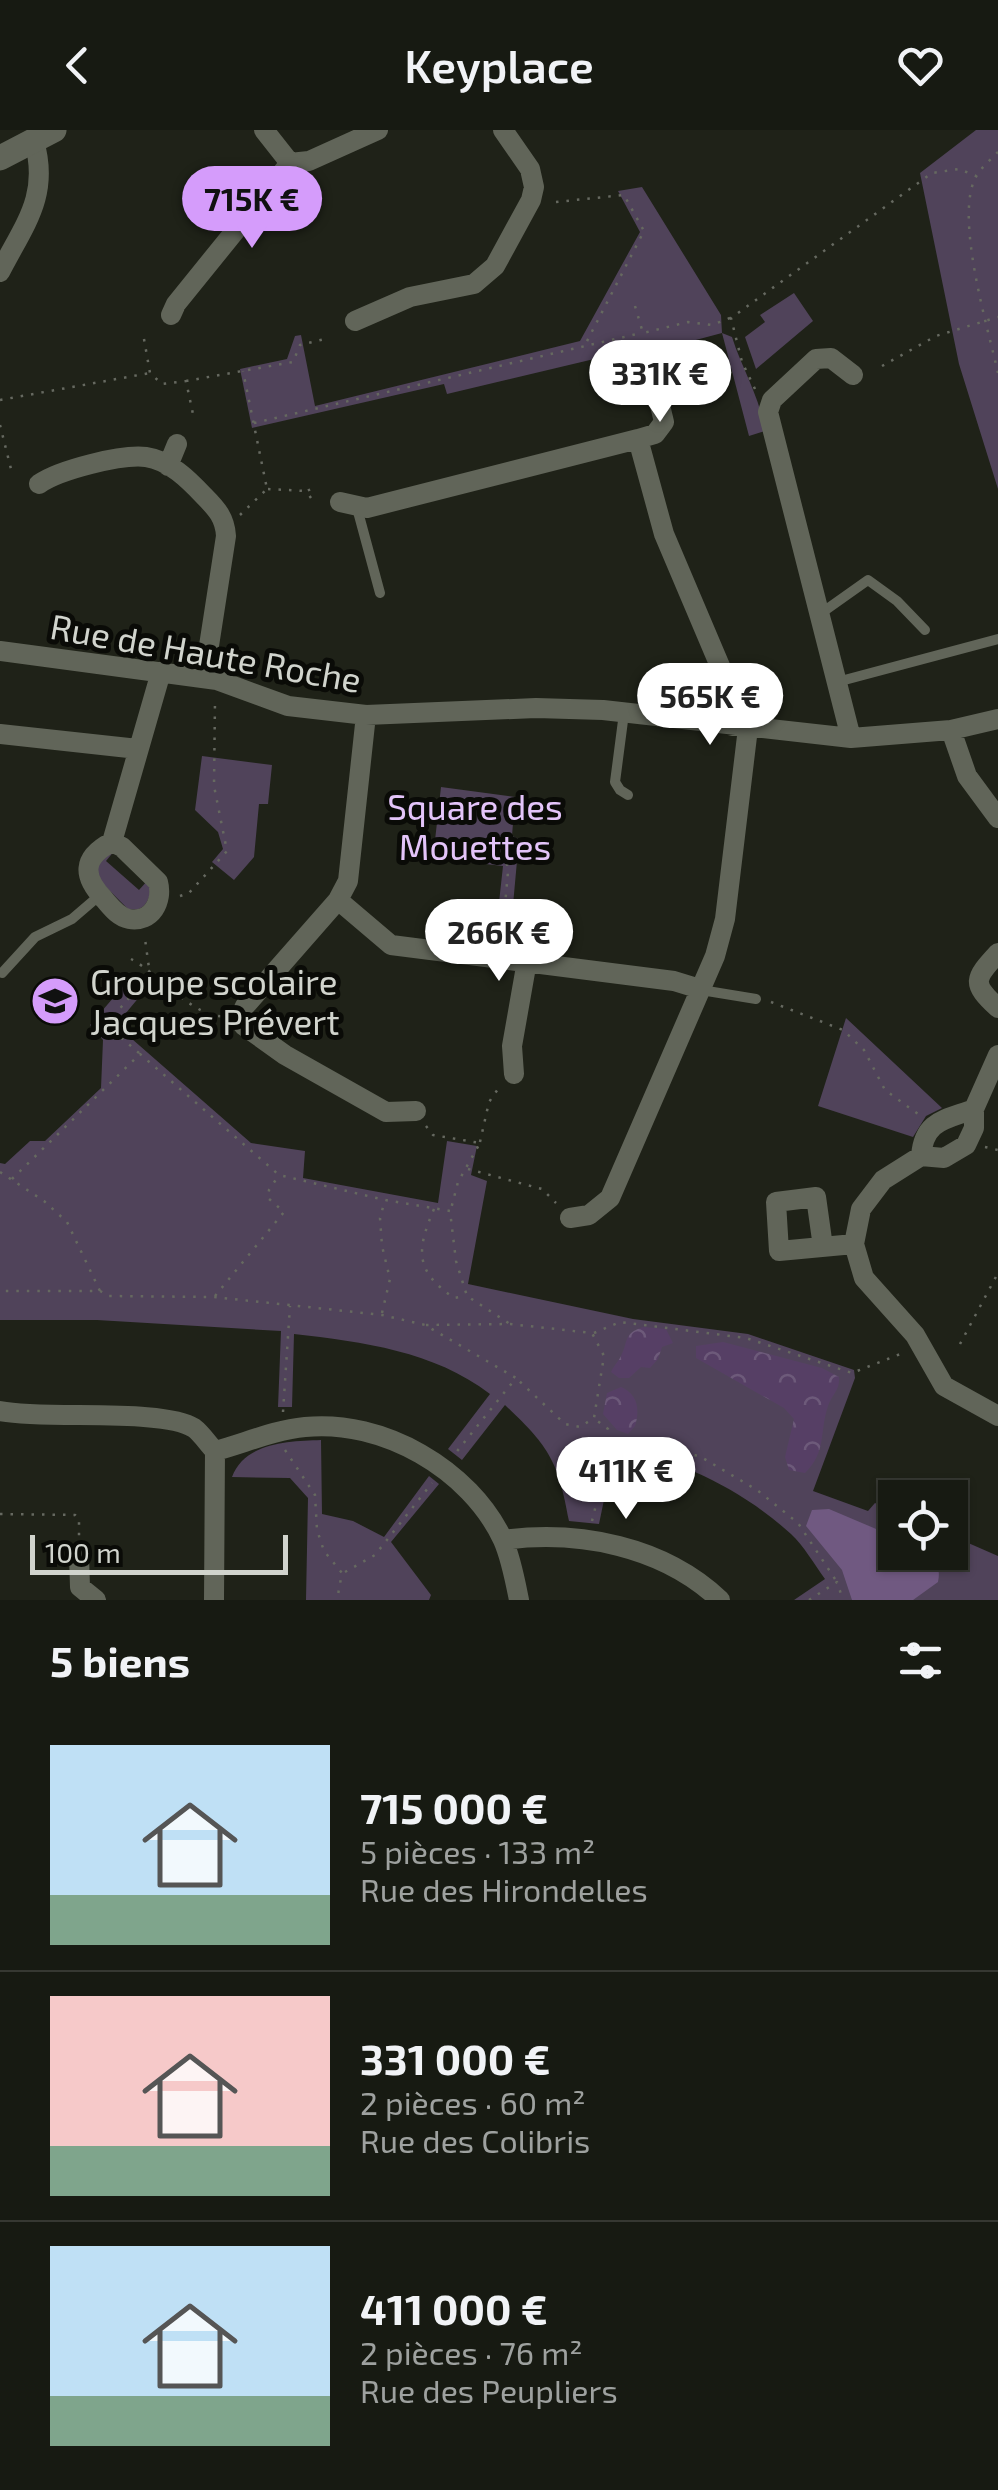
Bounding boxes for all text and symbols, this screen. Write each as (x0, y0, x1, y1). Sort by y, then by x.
icon: back (50, 38, 105, 93)
text: Keyplace (404, 38, 594, 92)
icon: heart (893, 38, 948, 93)
pin: 715K € (171, 166, 333, 251)
text: 715K € (204, 179, 300, 217)
pin: 331K € (579, 340, 741, 425)
text: 331K € (611, 353, 709, 391)
street label: Rue de Haute Roche (47, 604, 365, 700)
pin: 565K € (629, 663, 791, 748)
text: 565K € (659, 676, 761, 714)
park label: Square des Mouettes (387, 785, 563, 867)
pin: 266K € (418, 899, 580, 984)
text: 266K € (447, 912, 551, 950)
place label: Groupe scolaire Jacques Prévert (90, 960, 340, 1042)
school or university icon: Groupe scolaire Jacques Prévert (29, 975, 81, 1027)
pin: 411K € (545, 1437, 707, 1522)
text: 411K € (578, 1450, 674, 1488)
map controls (878, 1480, 968, 1570)
button: locate (878, 1480, 968, 1570)
scale bar (30, 1530, 288, 1574)
text: 100 m (45, 1535, 121, 1569)
icon: filters (893, 1633, 948, 1688)
text: 5 biens (50, 1635, 190, 1685)
text: 715 000 € (360, 1782, 548, 1832)
icon: home (130, 1785, 250, 1905)
text: 5 pièces · 133 m² (360, 1832, 595, 1870)
text: Rue des Hirondelles (360, 1870, 648, 1908)
text: 331 000 € (360, 2033, 550, 2083)
icon: home (130, 2036, 250, 2156)
text: 2 pièces · 60 m² (360, 2083, 585, 2121)
text: Rue des Colibris (360, 2121, 590, 2159)
text: 411 000 € (360, 2283, 548, 2333)
icon: home (130, 2286, 250, 2406)
text: 2 pièces · 76 m² (360, 2333, 583, 2371)
text: Rue des Peupliers (360, 2371, 618, 2409)

